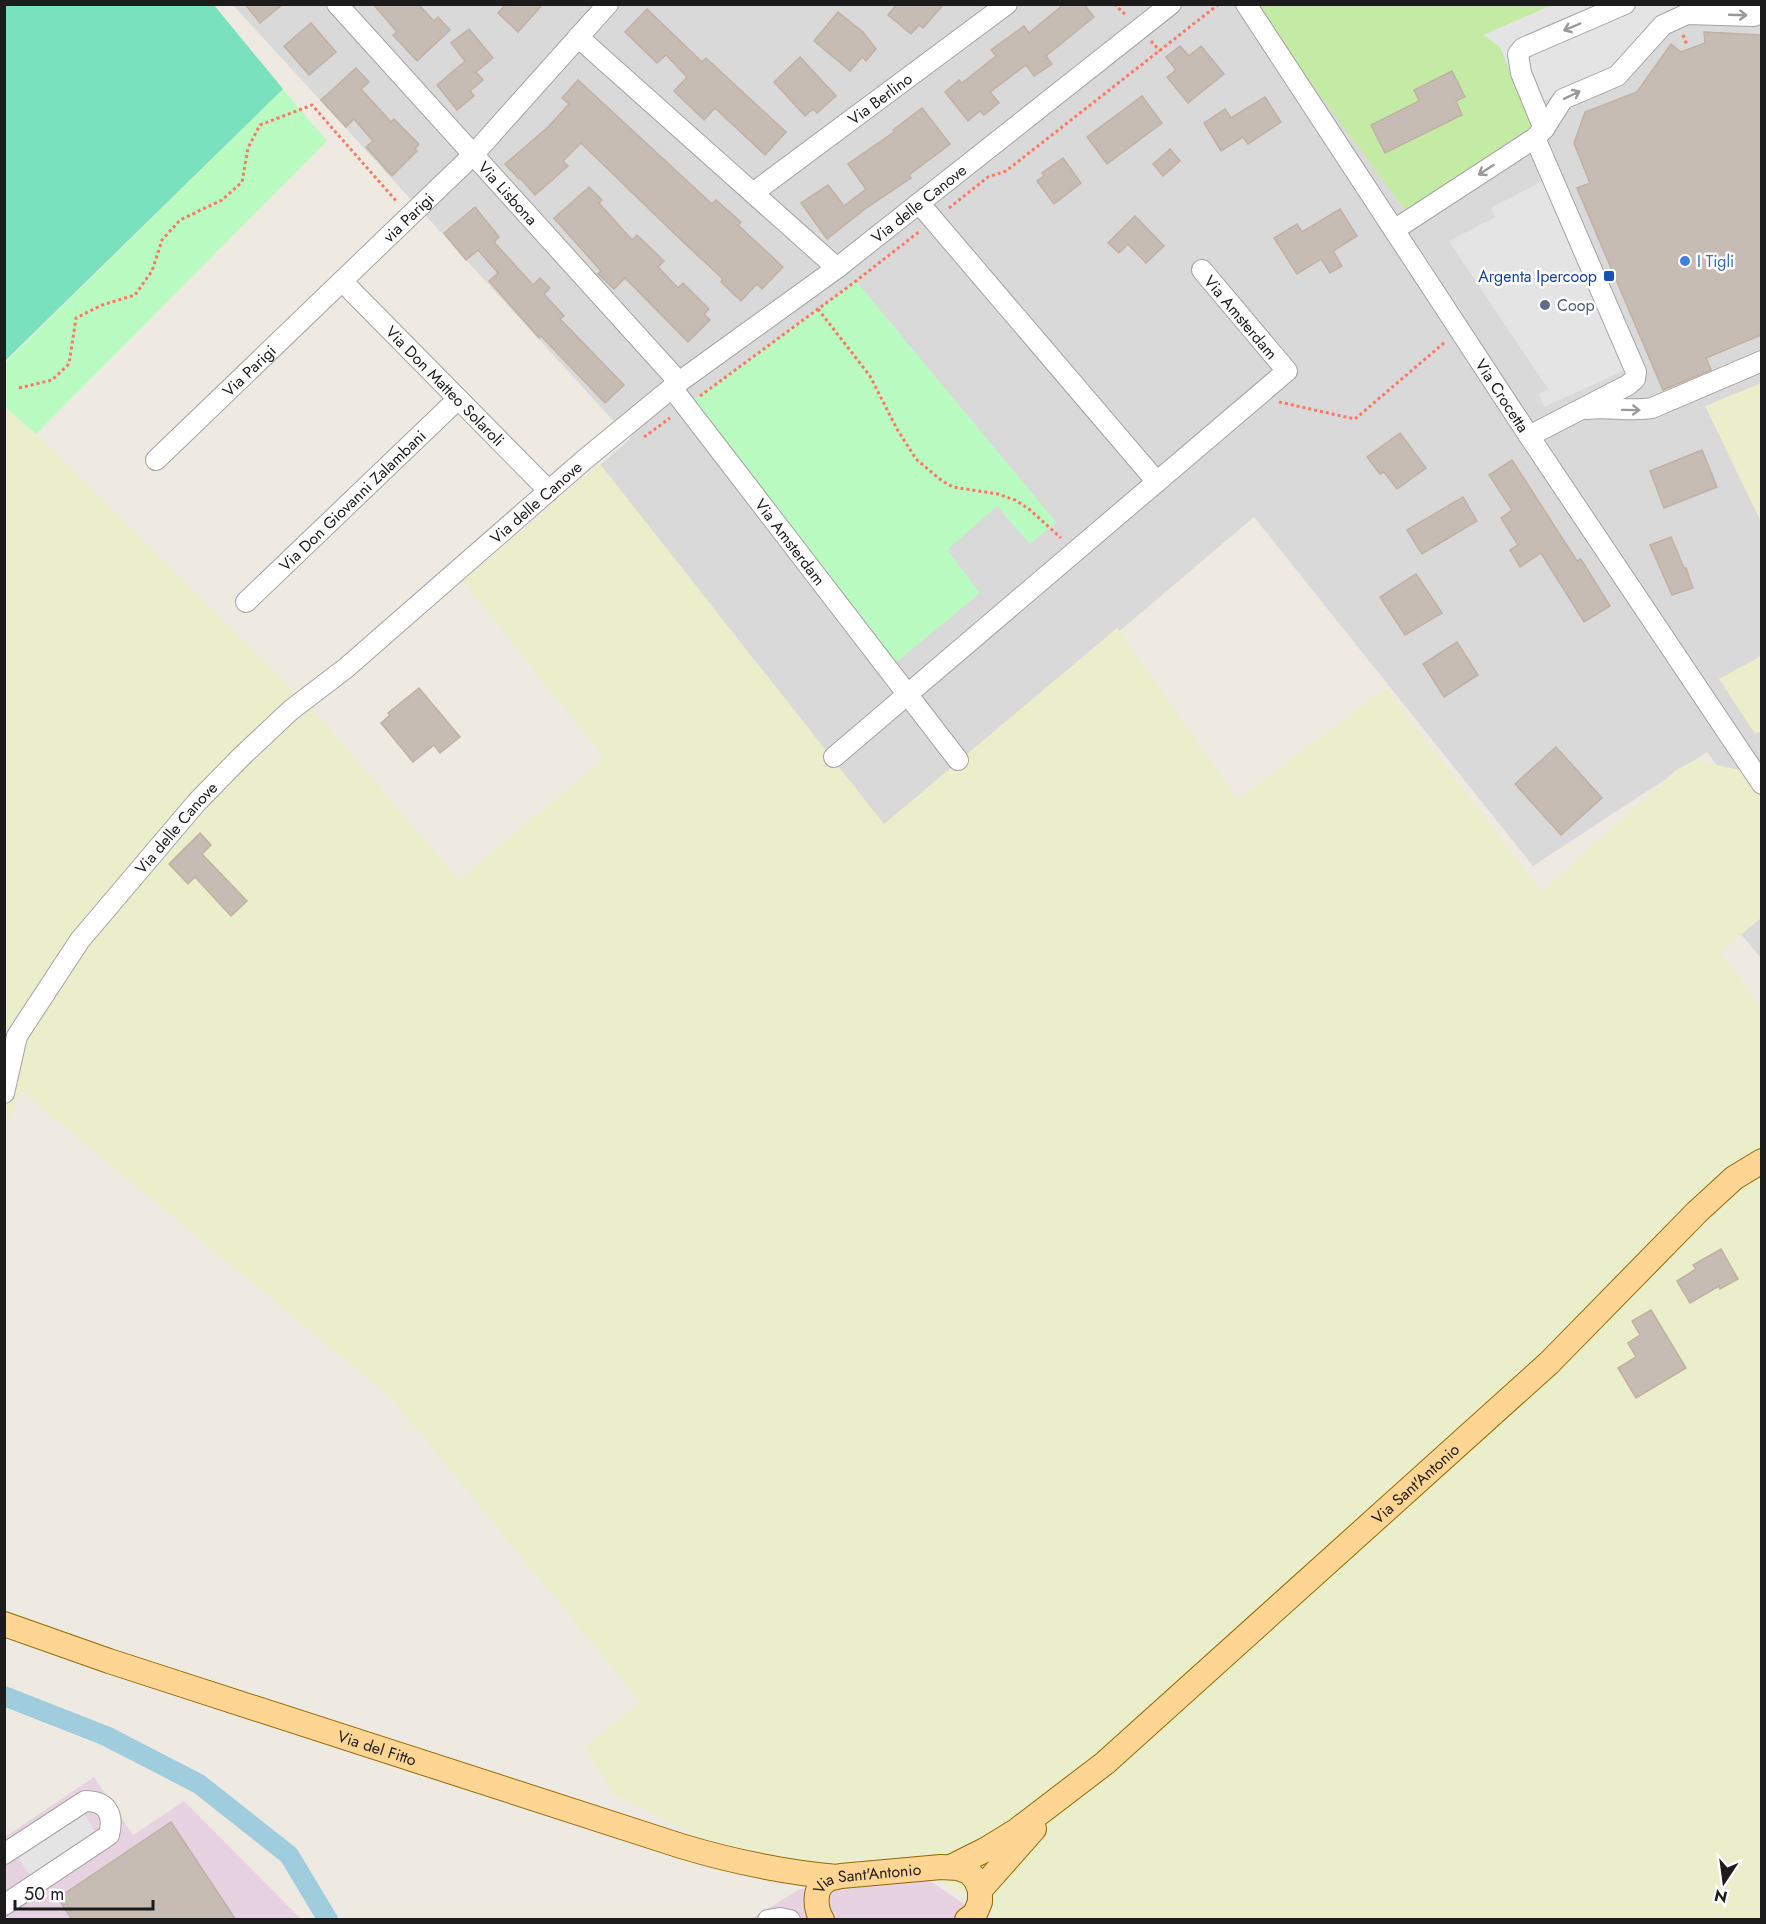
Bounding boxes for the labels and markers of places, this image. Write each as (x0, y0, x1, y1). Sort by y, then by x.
place label: I Tigli (1697, 250, 1734, 273)
marker: I Tigli (1678, 254, 1692, 268)
place label: Argenta Ipercoop (1478, 265, 1597, 288)
marker: Argenta Ipercoop (1602, 269, 1616, 283)
place label: Coop (1557, 294, 1595, 317)
marker: Coop (1538, 298, 1552, 312)

